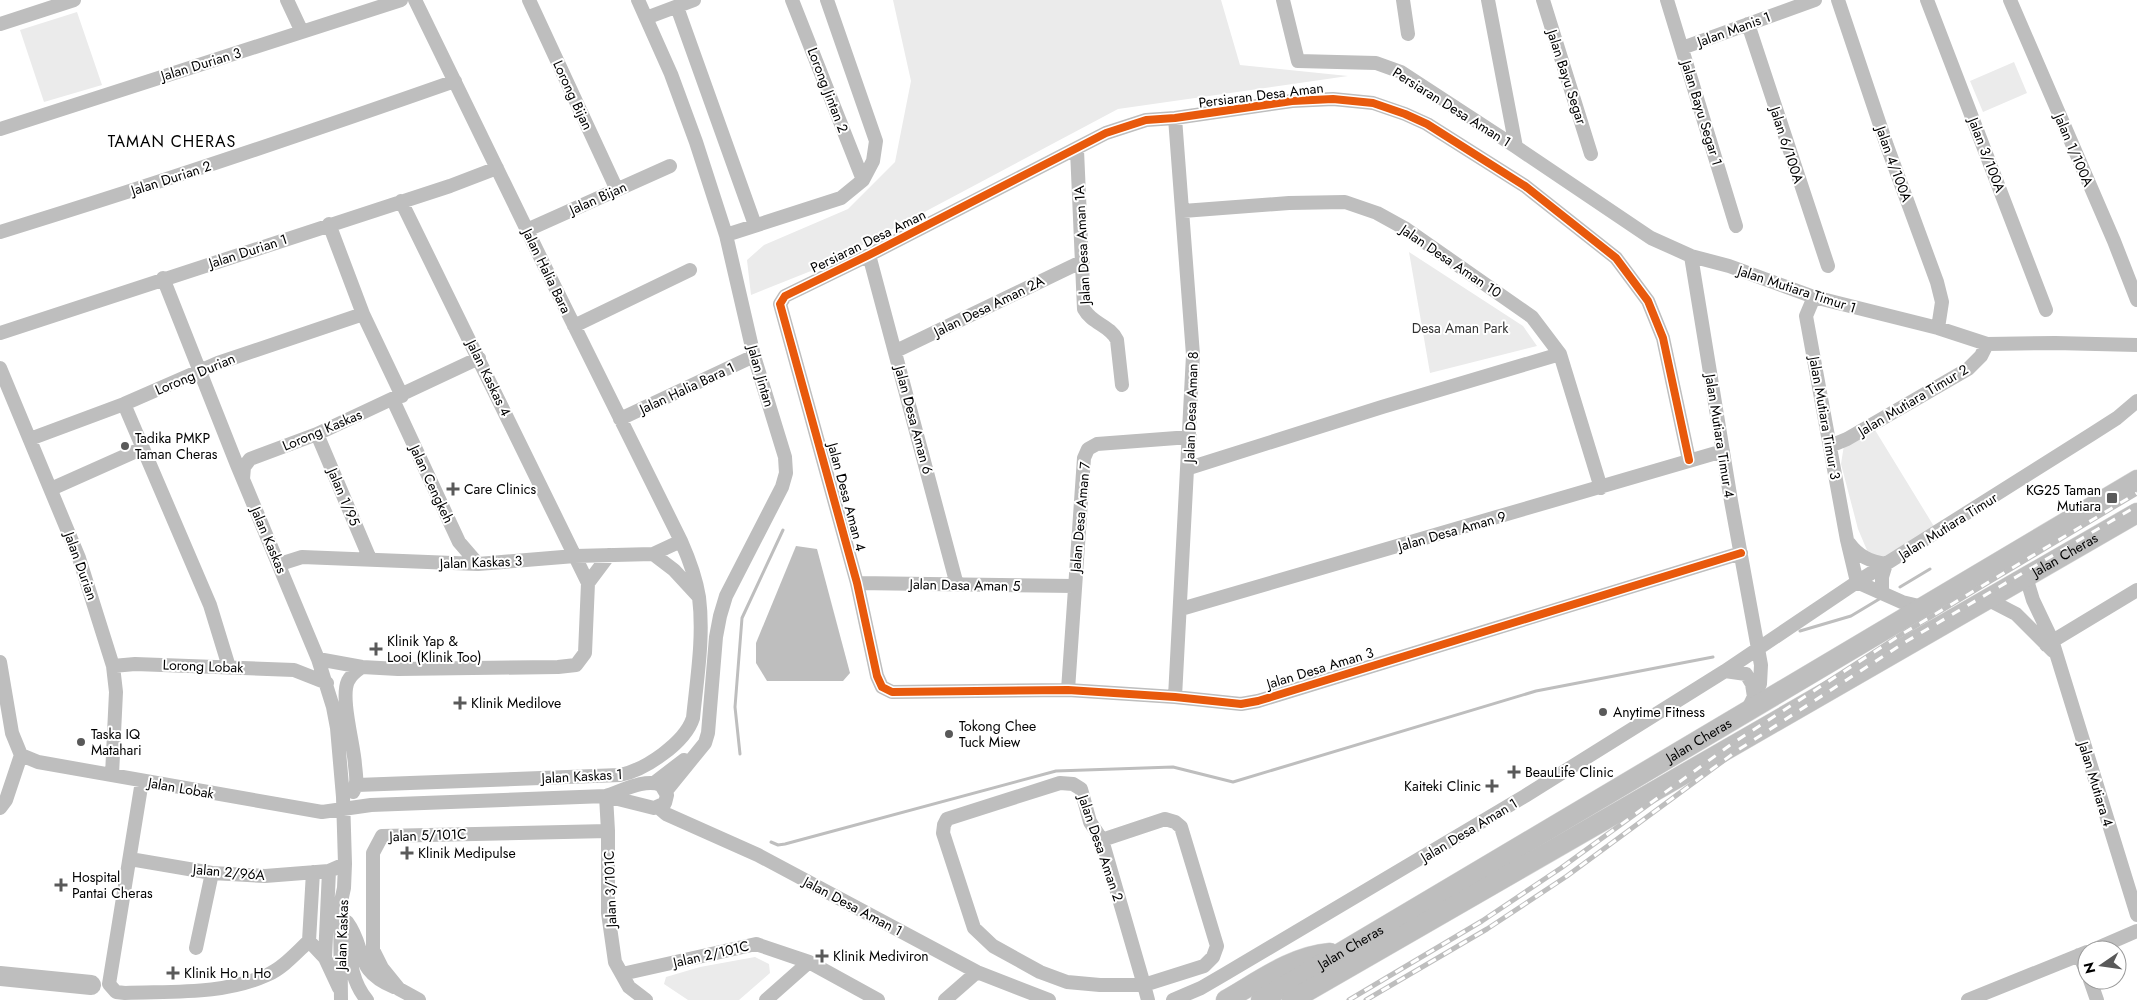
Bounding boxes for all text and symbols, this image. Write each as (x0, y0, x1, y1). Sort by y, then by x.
street label: Jalan Manis 1 (1693, 6, 1774, 52)
street label: Jalan Bayu Segar (1542, 25, 1592, 127)
street label: Jalan Durian 3 (157, 42, 244, 86)
street label: Lorong Jintan 2 (803, 45, 853, 135)
street label: Jalan Bayu Segar 1 (1676, 56, 1727, 168)
street label: Lorong Bijan (548, 57, 598, 133)
street label: Persiaran Desa Aman 1 (1389, 62, 1515, 152)
street label: Persiaran Desa Aman (1197, 77, 1325, 113)
street label: Jalan 6/100A (1765, 102, 1809, 186)
street label: Jalan 1/100A (2049, 109, 2099, 190)
street label: Jalan 3/100A (1963, 113, 2011, 196)
street label: Jalan 4/100A (1870, 121, 1917, 205)
district label: TAMAN CHERAS (108, 130, 236, 153)
street label: Jalan Durian 2 (126, 156, 214, 201)
street label: Jalan Bijan (564, 177, 630, 220)
street label: Jalan Desa Aman 1A (1069, 184, 1095, 307)
street label: Persiaran Desa Aman (807, 204, 929, 278)
street label: Jalan Desa Aman 10 (1395, 219, 1506, 302)
street label: Jalan Halia Bara (517, 223, 576, 317)
street label: Jalan Durian 1 (204, 229, 290, 274)
street label: Jalan Mutiara Timur 1 (1733, 260, 1859, 318)
street label: Jalan Desa Aman 2A (929, 270, 1048, 342)
park label: Desa Aman Park (1412, 318, 1509, 338)
street label: Jalan Kaskas 4 (461, 335, 516, 420)
street label: Jalan Jintan (742, 341, 779, 409)
street label: Lorong Durian (152, 348, 238, 400)
street label: Jalan Desa Aman 8 (1179, 351, 1203, 465)
street label: Jalan Mutiara Timur 3 (1804, 353, 1846, 482)
street label: Jalan Halia Bara 1 (634, 357, 738, 420)
street label: Jalan Mutiara Timur 2 (1852, 359, 1972, 442)
street label: Jalan Desa Aman 6 (889, 362, 938, 476)
street label: Jalan Mutiara Timur 4 (1700, 371, 1740, 499)
street label: Lorong Kaskas (279, 404, 365, 456)
place label: Tadika PMKP Taman Cheras (135, 428, 218, 464)
street label: Jalan Desa Aman 4 (822, 439, 871, 553)
marker: Tadika PMKP Taman Cheras (119, 440, 131, 452)
street label: Jalan Cengkeh (404, 440, 459, 526)
street label: Jalan Desa Aman 7 (1065, 460, 1095, 575)
street label: Jalan 1/95 (322, 463, 365, 529)
place label: Care Clinics (464, 479, 536, 499)
place label: KG25 Taman Mutiara (2026, 480, 2101, 516)
marker: Care Clinics (446, 482, 460, 496)
street label: Jalan Mutiara Timur (1893, 487, 2001, 565)
marker: KG25 Taman Mutiara (2105, 491, 2119, 505)
street label: Jalan Kaskas (245, 502, 292, 577)
street label: Jalan Desa Aman 9 (1394, 506, 1508, 557)
street label: Jalan Durian (59, 527, 103, 603)
street label: Jalan Cheras (2026, 528, 2102, 582)
street label: Jalan Kaskas 3 (438, 551, 523, 573)
street label: Jalan Dasa Aman 5 (907, 574, 1021, 596)
place label: Klinik Yap & Looi (Klinik Too) (387, 631, 482, 667)
marker: Klinik Yap & Looi (Klinik Too) (369, 642, 383, 656)
street label: Jalan Desa Aman 3 (1262, 642, 1376, 694)
street label: Lorong Lobak (162, 655, 244, 677)
place label: Klinik Medilove (471, 693, 561, 713)
marker: Klinik Medilove (453, 696, 467, 710)
place label: Anytime Fitness (1613, 702, 1705, 722)
marker: Anytime Fitness (1597, 706, 1609, 718)
street label: Jalan Cheras (1660, 713, 1735, 768)
place label: Tokong Chee Tuck Miew (959, 716, 1036, 752)
place label: Taska IQ Matahari (91, 724, 142, 760)
marker: Tokong Chee Tuck Miew (943, 728, 955, 740)
marker: Taska IQ Matahari (75, 736, 87, 748)
street label: Jalan Mutiara 4 (2073, 737, 2118, 829)
place label: BeauLife Clinic (1525, 762, 1614, 782)
street label: Jalan Kaskas 1 (539, 764, 623, 788)
marker: BeauLife Clinic (1507, 765, 1521, 779)
street label: Jalan Lobak (145, 772, 216, 804)
place label: Kaiteki Clinic (1404, 776, 1481, 796)
marker: Kaiteki Clinic (1485, 779, 1499, 793)
street label: Jalan Desa Aman 2 (1073, 790, 1129, 904)
street label: Jalan Desa Aman 1 (1415, 793, 1521, 868)
street label: Jalan 5/101C (387, 824, 467, 846)
place label: Klinik Medipulse (418, 843, 516, 863)
marker: Klinik Medipulse (400, 846, 414, 860)
street label: Jalan 3/101C (599, 850, 621, 930)
street label: Jalan 2/96A (190, 859, 267, 885)
place label: Hospital Pantai Cheras (72, 867, 153, 903)
street label: Jalan Desa Aman 1 (798, 870, 906, 941)
marker: Hospital Pantai Cheras (54, 878, 68, 892)
street label: Jalan Kaskas (331, 899, 353, 973)
street label: Jalan Cheras (1312, 920, 1387, 975)
street label: Jalan 2/101C (669, 936, 751, 973)
north arrow (2077, 940, 2127, 990)
place label: Klinik Mediviron (833, 946, 929, 966)
marker: Klinik Mediviron (815, 949, 829, 963)
text: N (2078, 960, 2100, 976)
place label: Klinik Ho n Ho (184, 963, 272, 983)
marker: Klinik Ho n Ho (166, 966, 180, 980)

